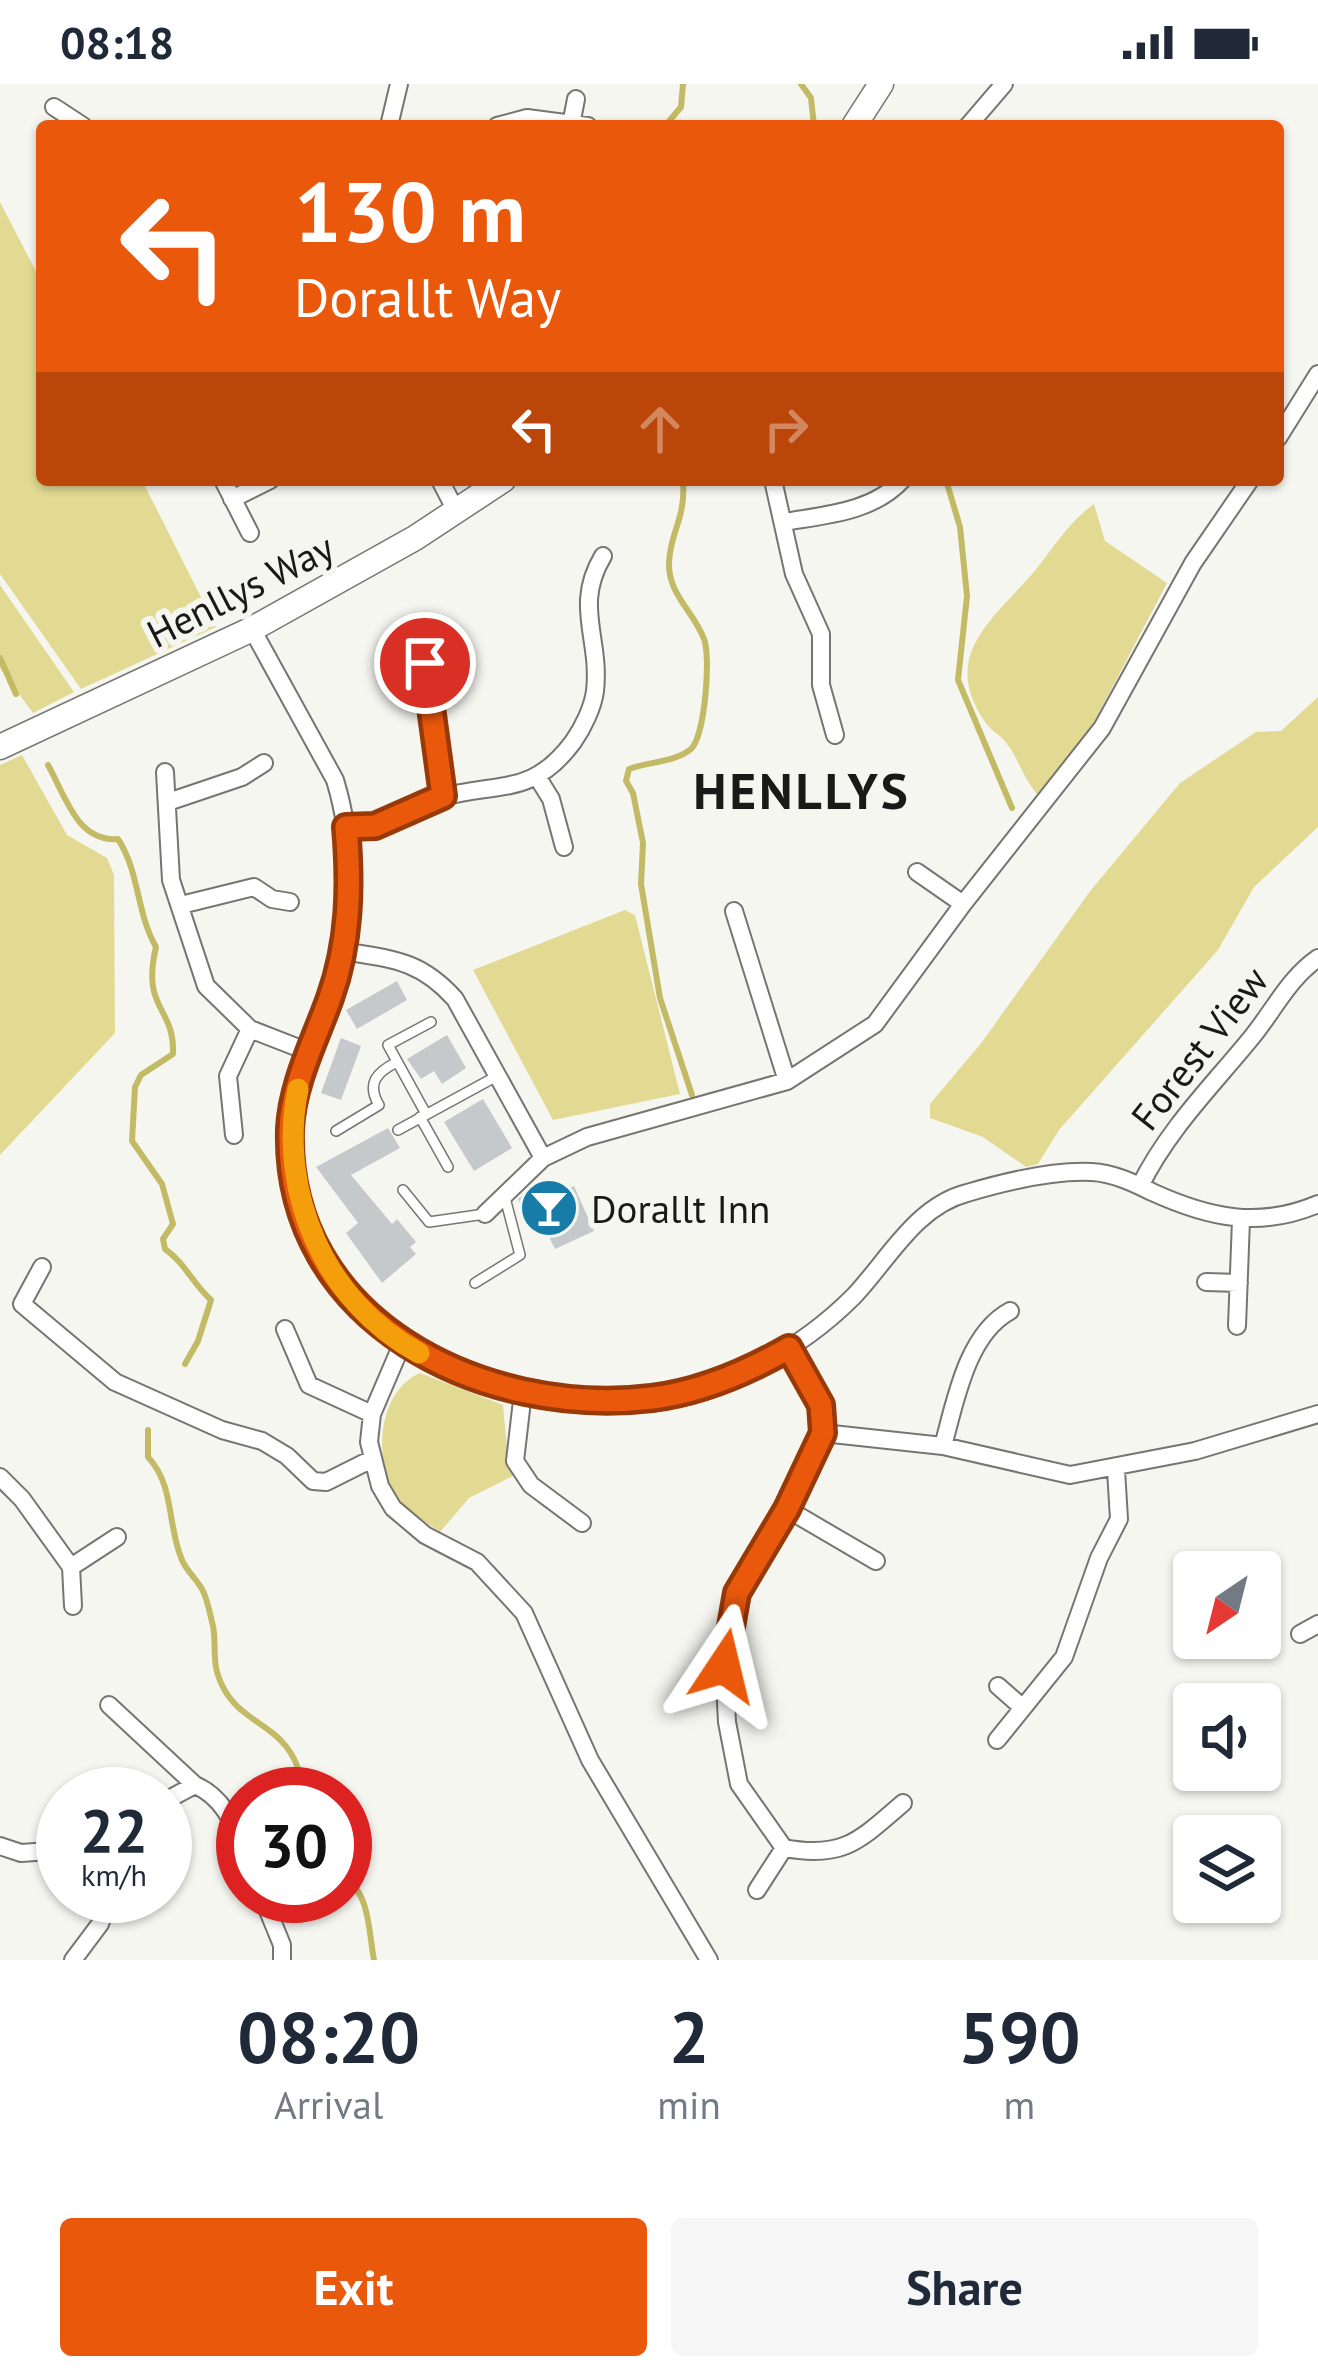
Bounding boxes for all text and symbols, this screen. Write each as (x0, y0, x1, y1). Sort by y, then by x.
text: 08:18 (60, 13, 174, 71)
text: 130 m (294, 156, 526, 265)
icon: left (96, 168, 252, 324)
text: Dorallt Way (294, 262, 561, 332)
icon: left (501, 396, 567, 462)
icon: ahead (627, 396, 693, 462)
icon: right (753, 396, 819, 462)
street label: Henllys Way (138, 521, 342, 659)
pin (374, 612, 476, 714)
icon: arrive (392, 630, 458, 696)
district label: HENLLYS (693, 757, 911, 823)
street label: Forest View (1119, 956, 1279, 1140)
bar icon: Dorallt Inn (518, 1177, 580, 1239)
place label: Dorallt Inn (591, 1183, 770, 1234)
north arrow (1173, 1551, 1281, 1659)
map controls (1173, 1551, 1281, 1923)
position arrow (661, 1603, 787, 1729)
button: sound (1173, 1683, 1281, 1791)
speed limit sign: 30 (216, 1767, 372, 1923)
text: 22 (80, 1791, 148, 1869)
button: layers (1173, 1815, 1281, 1923)
text: km/h (81, 1855, 147, 1894)
text: 08:20 (237, 1990, 420, 2083)
text: 2 (669, 1990, 710, 2083)
text: 590 (958, 1990, 1081, 2083)
text: Arrival (274, 2079, 383, 2130)
text: min (657, 2079, 721, 2130)
text: m (1004, 2079, 1035, 2130)
button: Exit (60, 2218, 647, 2356)
button: Share (671, 2218, 1258, 2356)

